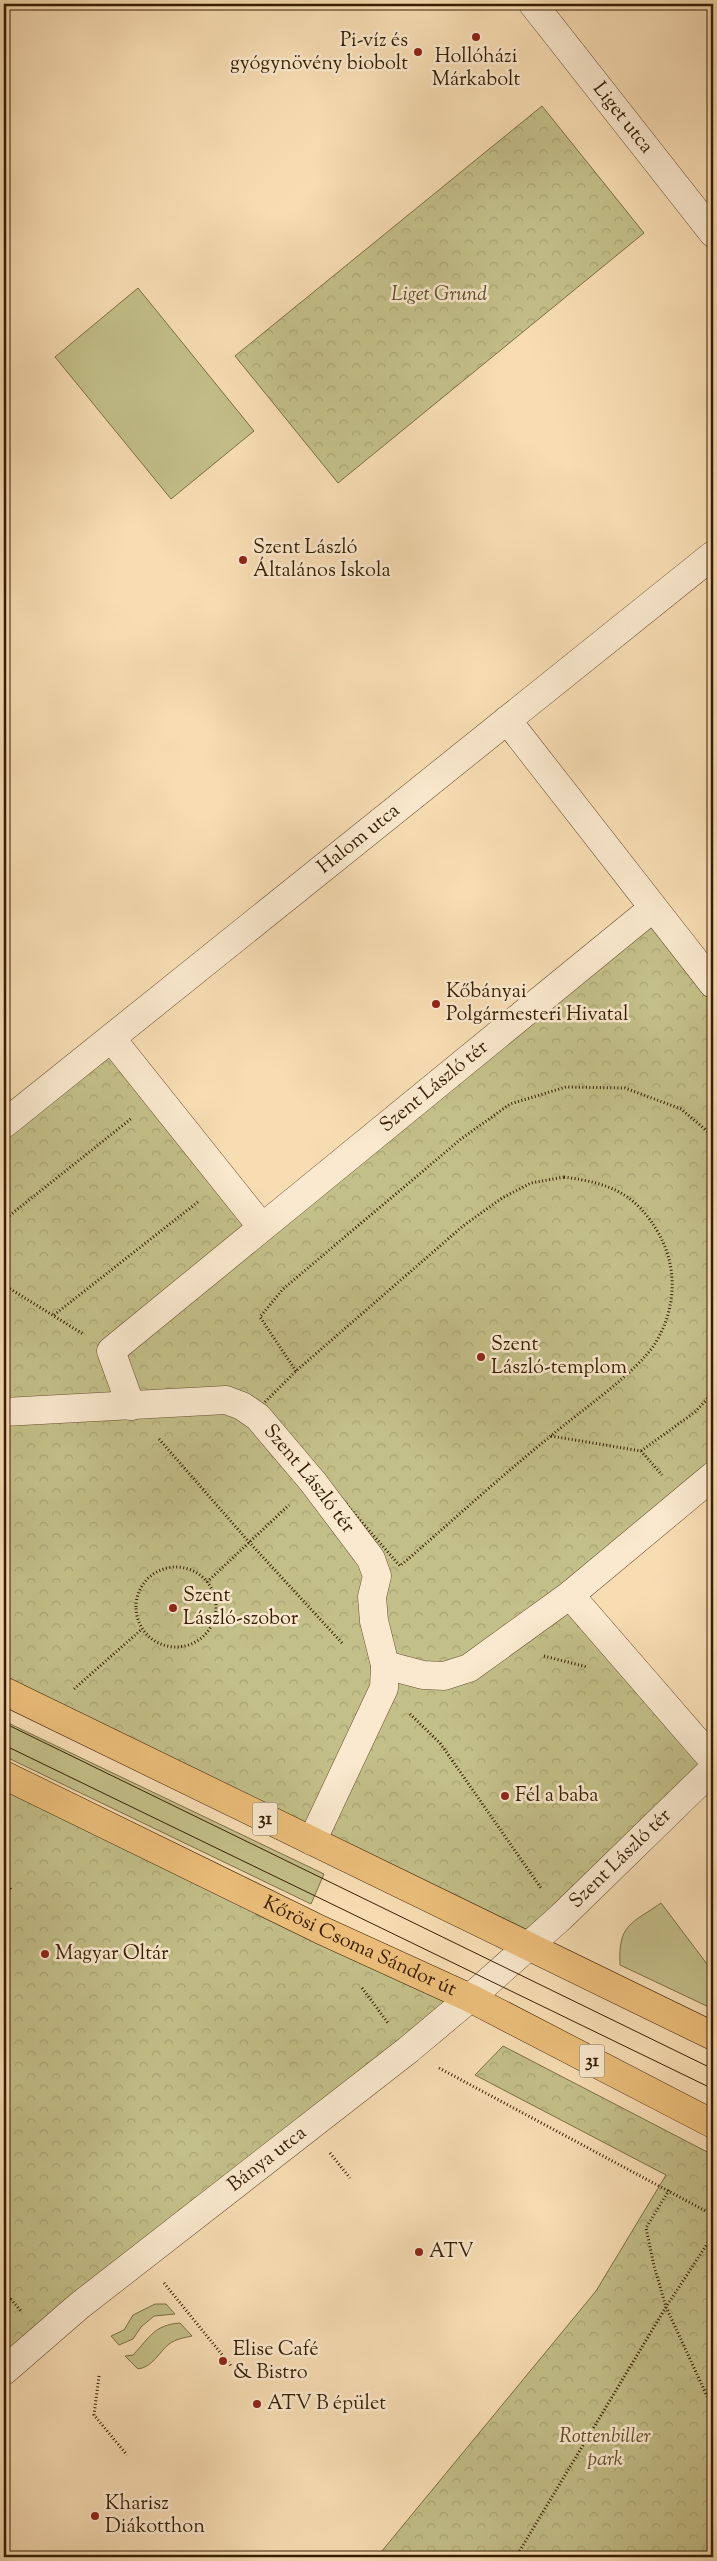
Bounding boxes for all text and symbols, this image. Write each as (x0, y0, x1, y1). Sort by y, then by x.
place label: Pi-víz és gyógynövény biobolt (230, 27, 408, 79)
marker: Hollóházi Márkabolt (470, 31, 482, 43)
place label: Hollóházi Márkabolt (432, 43, 520, 95)
marker: Pi-víz és gyógynövény biobolt (412, 46, 424, 58)
street label: Liget utca (585, 76, 660, 160)
park label: Liget Grund (391, 281, 487, 310)
place label: Szent László Általános Iskola (253, 534, 391, 586)
marker: Szent László Általános Iskola (237, 554, 249, 566)
street label: Halom utca (311, 797, 406, 881)
place label: Kőbányai Polgármesteri Hivatal (446, 978, 629, 1030)
marker: Kőbányai Polgármesteri Hivatal (430, 998, 442, 1010)
street label: Szent László tér (374, 1033, 495, 1140)
place label: Szent László-templom (491, 1331, 628, 1383)
marker: Szent László-templom (475, 1351, 487, 1363)
street label: Szent László tér (256, 1418, 362, 1540)
place label: Szent László-szobor (183, 1582, 299, 1634)
marker: Szent László-szobor (167, 1602, 179, 1614)
place label: Fél a baba (515, 1782, 598, 1811)
marker: Fél a baba (499, 1790, 511, 1802)
road number: 31 (252, 1802, 278, 1836)
street label: Szent László tér (563, 1802, 679, 1916)
street label: Kőrösi Csoma Sándor út (258, 1889, 461, 2004)
place label: Magyar Oltár (55, 1940, 169, 1969)
marker: Magyar Oltár (39, 1948, 51, 1960)
road number: 31 (580, 2044, 604, 2078)
street label: Bánya utca (222, 2119, 313, 2199)
place label: ATV (429, 2238, 474, 2267)
marker: ATV (413, 2246, 425, 2258)
place label: Elise Café & Bistro (233, 2336, 319, 2388)
marker: Elise Café & Bistro (217, 2355, 229, 2367)
place label: ATV B épület (267, 2390, 386, 2419)
marker: ATV B épület (251, 2398, 263, 2410)
park label: Rottenbiller park (559, 2423, 651, 2475)
place label: Kharisz Diákotthon (105, 2490, 205, 2542)
marker: Kharisz Diákotthon (89, 2510, 101, 2522)

